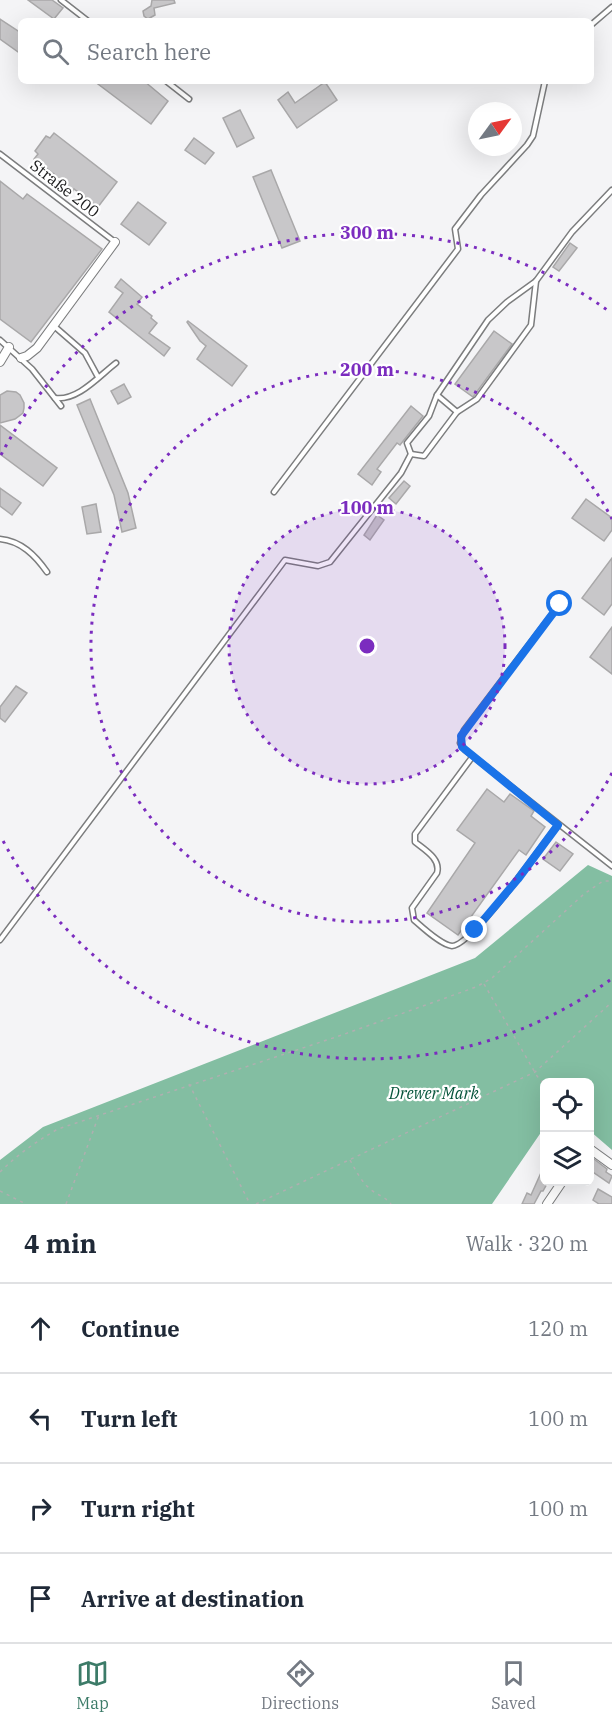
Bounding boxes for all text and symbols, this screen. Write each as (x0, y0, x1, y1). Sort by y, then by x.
search box (18, 18, 594, 84)
icon: search (39, 35, 72, 68)
text: Search here (87, 37, 211, 66)
north arrow (468, 102, 522, 156)
street label: Straße 200 (26, 155, 104, 221)
text: 300 m (340, 221, 395, 244)
text: 200 m (340, 358, 395, 381)
text: 100 m (340, 496, 395, 519)
route start (546, 590, 572, 616)
centre of rings (357, 636, 377, 656)
route end (461, 916, 487, 942)
map controls (540, 1078, 594, 1186)
button: locate (540, 1078, 594, 1132)
park label: Drewer Mark (388, 1083, 479, 1103)
button: layers (540, 1132, 594, 1186)
text: 4 min (24, 1226, 97, 1260)
text: Walk · 320 m (466, 1230, 588, 1257)
icon: ahead (24, 1312, 57, 1345)
text: Continue (81, 1314, 180, 1343)
text: 120 m (528, 1315, 588, 1342)
icon: left (24, 1402, 57, 1435)
text: Turn left (81, 1404, 177, 1433)
text: 100 m (528, 1405, 588, 1432)
icon: right (24, 1492, 57, 1525)
text: Turn right (81, 1494, 195, 1523)
text: 100 m (528, 1495, 588, 1522)
icon: arrive (24, 1582, 57, 1615)
text: Arrive at destination (81, 1584, 304, 1613)
tab: Map (76, 1657, 109, 1713)
tab: Directions (261, 1657, 339, 1713)
tab: Saved (491, 1657, 536, 1713)

